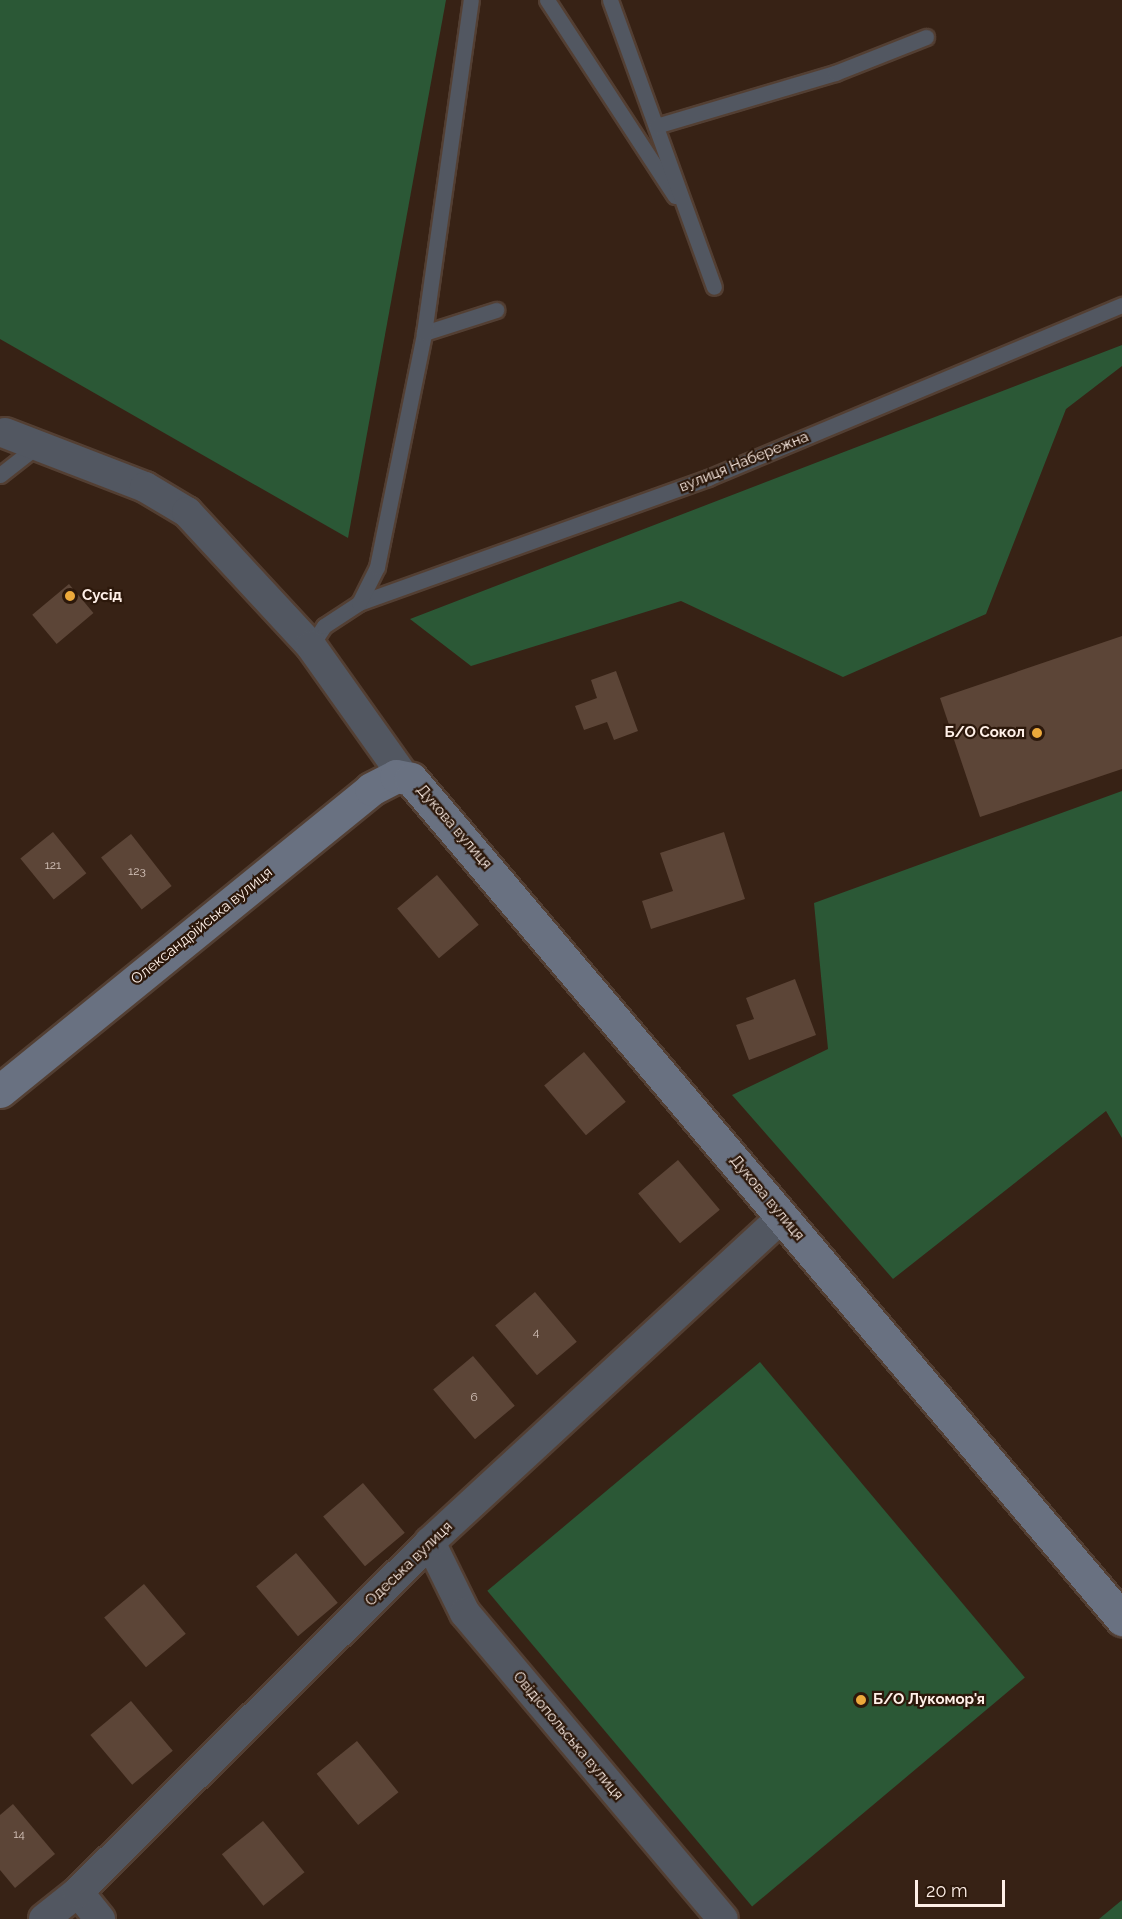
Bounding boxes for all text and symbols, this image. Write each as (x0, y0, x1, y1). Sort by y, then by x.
street label: вулиця Набережна (677, 428, 811, 496)
place label: Сусід (82, 587, 122, 605)
marker: Сусід (63, 589, 77, 603)
place label: Б/О Сокол (944, 724, 1025, 742)
marker: Б/О Сокол (1030, 726, 1044, 740)
street label: Дукова вулиця (413, 781, 495, 873)
house number: 121 (45, 859, 61, 873)
street label: Олександрійська вулиця (128, 863, 276, 989)
house number: 123 (128, 865, 146, 879)
street label: Дукова вулиця (726, 1152, 808, 1244)
house number: 4 (533, 1326, 539, 1340)
house number: 6 (470, 1391, 478, 1405)
street label: Одеська вулиця (362, 1518, 456, 1610)
street label: Овідіопольська вулиця (509, 1668, 627, 1804)
place label: Б/О Лукомор'я (873, 1691, 985, 1709)
marker: Б/О Лукомор'я (854, 1693, 868, 1707)
house number: 14 (13, 1828, 25, 1842)
scale bar (918, 1868, 1008, 1906)
text: 20 m (926, 1880, 968, 1901)

